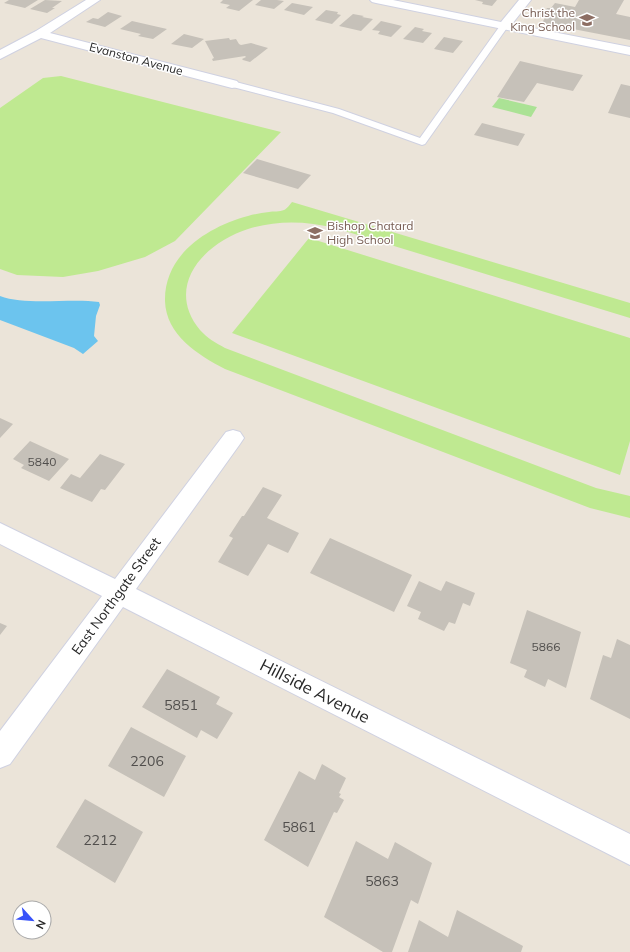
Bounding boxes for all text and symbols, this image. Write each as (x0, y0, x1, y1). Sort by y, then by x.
place label: Christ the King School (510, 5, 575, 34)
school or university icon: Christ the King School (578, 11, 596, 29)
street label: Evanston Avenue (88, 39, 185, 78)
place label: Bishop Chatard High School (327, 218, 414, 247)
school or university icon: Bishop Chatard High School (306, 224, 324, 242)
house number: 5840 (28, 454, 56, 469)
street label: East Northgate Street (67, 534, 165, 658)
house number: 5866 (532, 639, 560, 654)
street label: Hillside Avenue (257, 654, 374, 727)
house number: 5851 (164, 696, 198, 714)
house number: 2206 (130, 752, 164, 770)
house number: 5861 (282, 818, 316, 836)
house number: 2212 (83, 831, 117, 849)
house number: 5863 (365, 872, 399, 890)
north arrow (12, 900, 52, 940)
text: N (33, 918, 49, 931)

